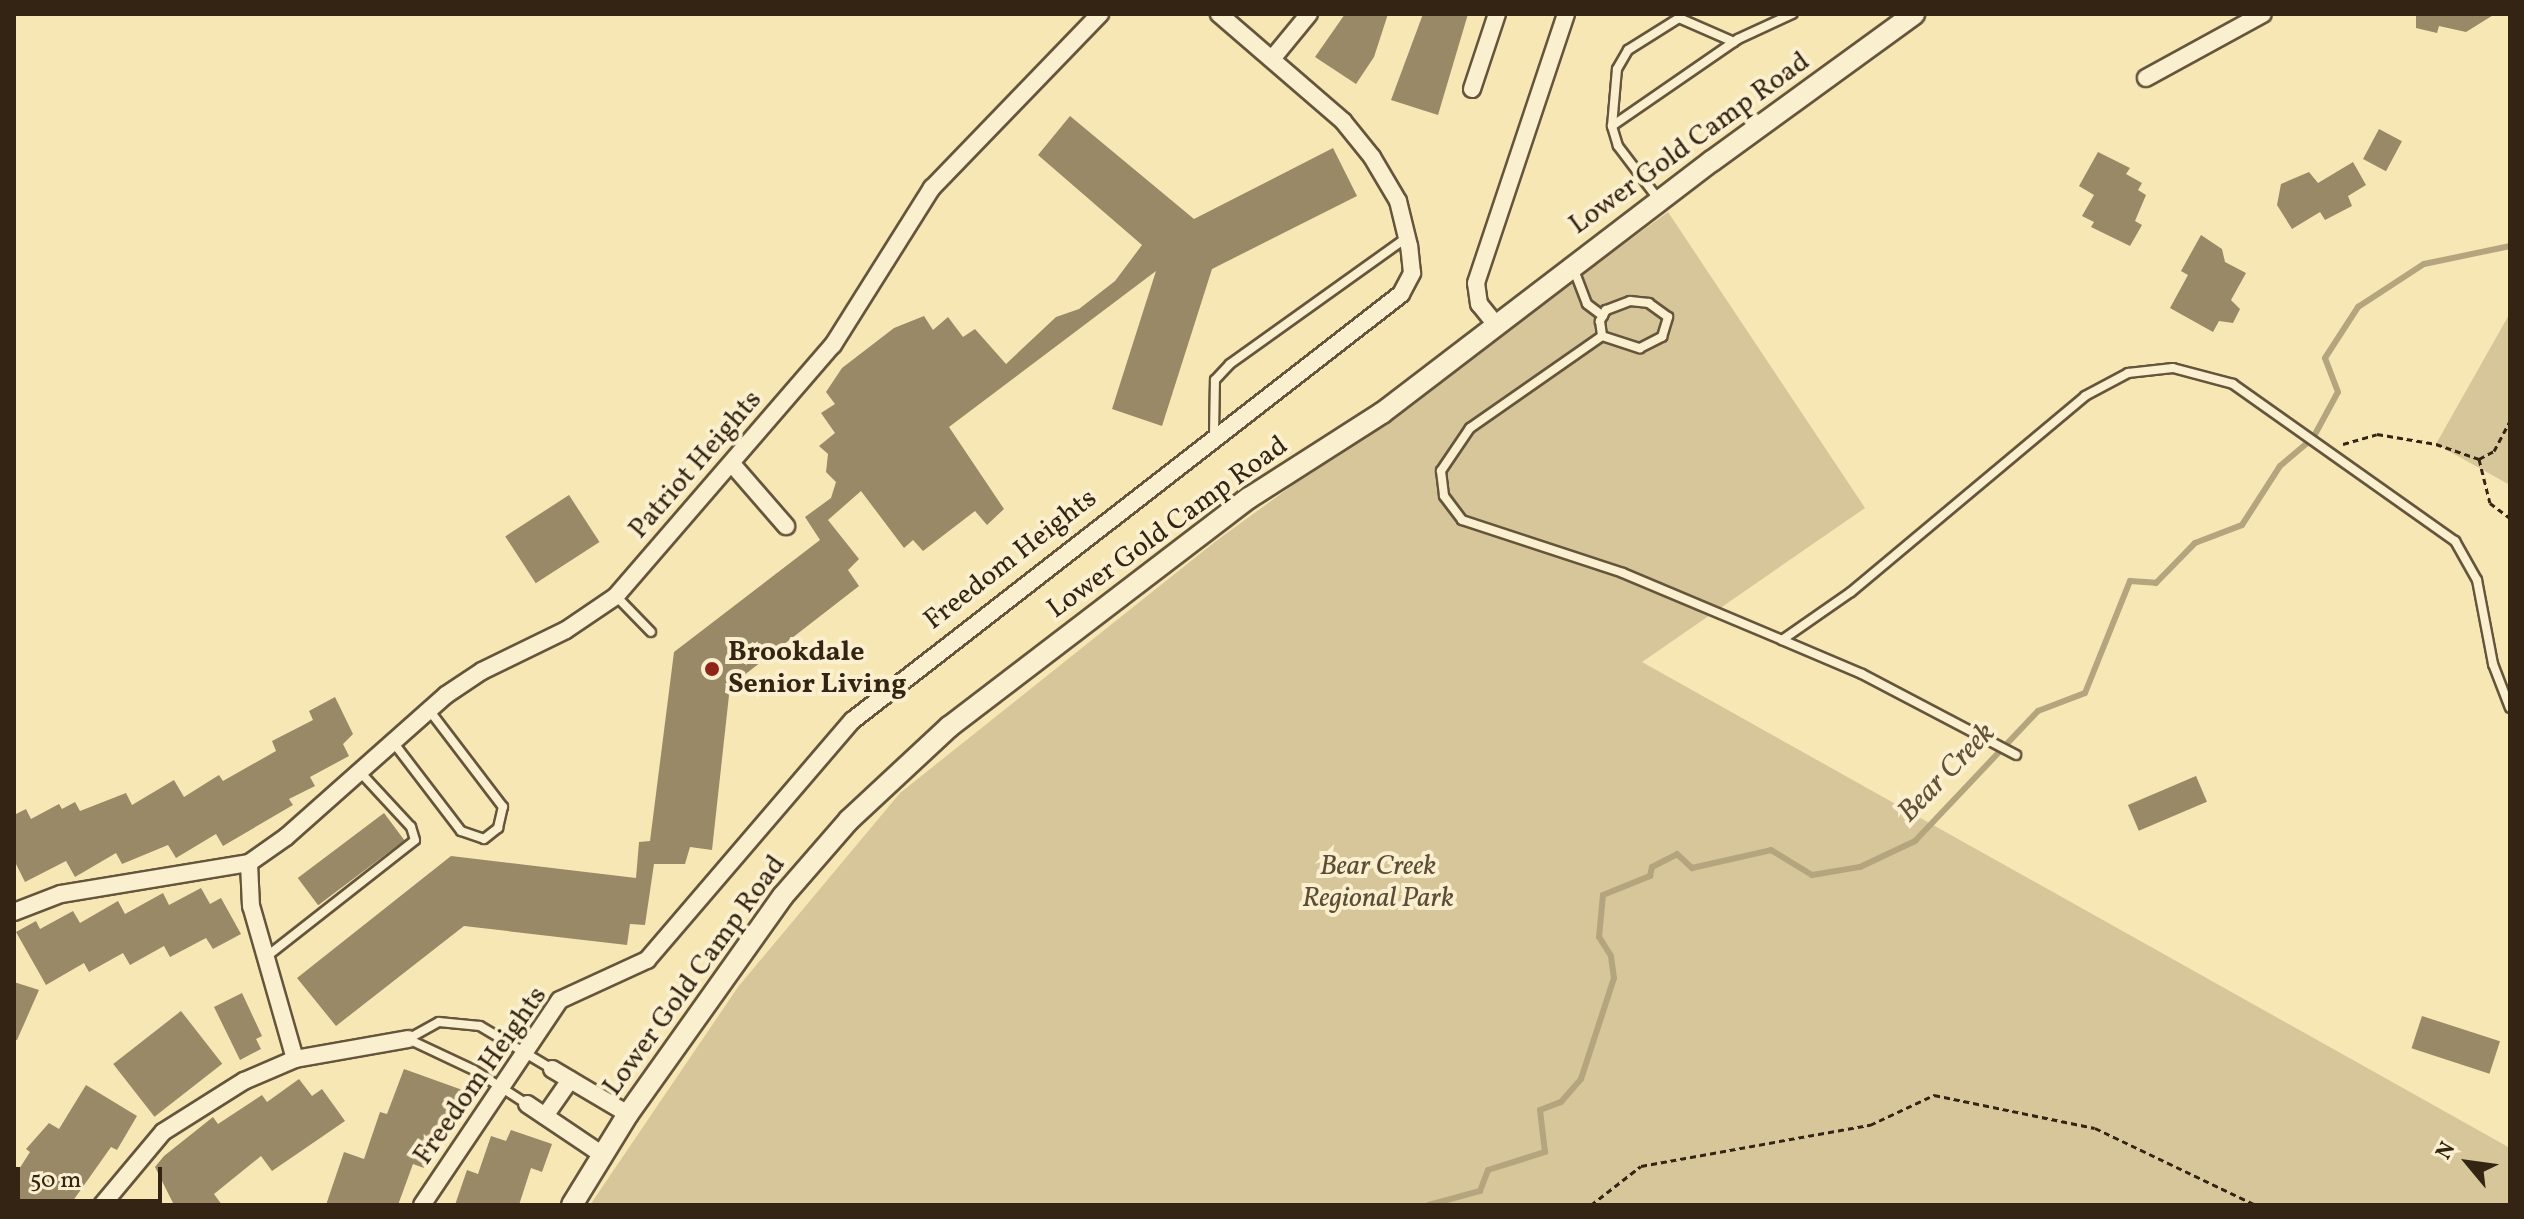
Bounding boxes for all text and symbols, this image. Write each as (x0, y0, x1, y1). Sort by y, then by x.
street label: Lower Gold Camp Road (1563, 45, 1817, 243)
street label: Patriot Heights (622, 384, 770, 546)
street label: Lower Gold Camp Road (1041, 429, 1295, 627)
street label: Freedom Heights (918, 482, 1104, 638)
place label: Brookdale Senior Living (728, 636, 907, 702)
marker: Brookdale Senior Living (703, 660, 721, 678)
water label: Bear Creek (1891, 716, 2003, 830)
street label: Lower Gold Camp Road (596, 849, 794, 1103)
park label: Bear Creek Regional Park (1302, 850, 1454, 916)
street label: Freedom Heights (407, 980, 555, 1172)
north arrow (2428, 1123, 2508, 1203)
text: N (2429, 1137, 2464, 1166)
scale bar (20, 1151, 166, 1201)
text: 50 m (30, 1164, 82, 1198)

